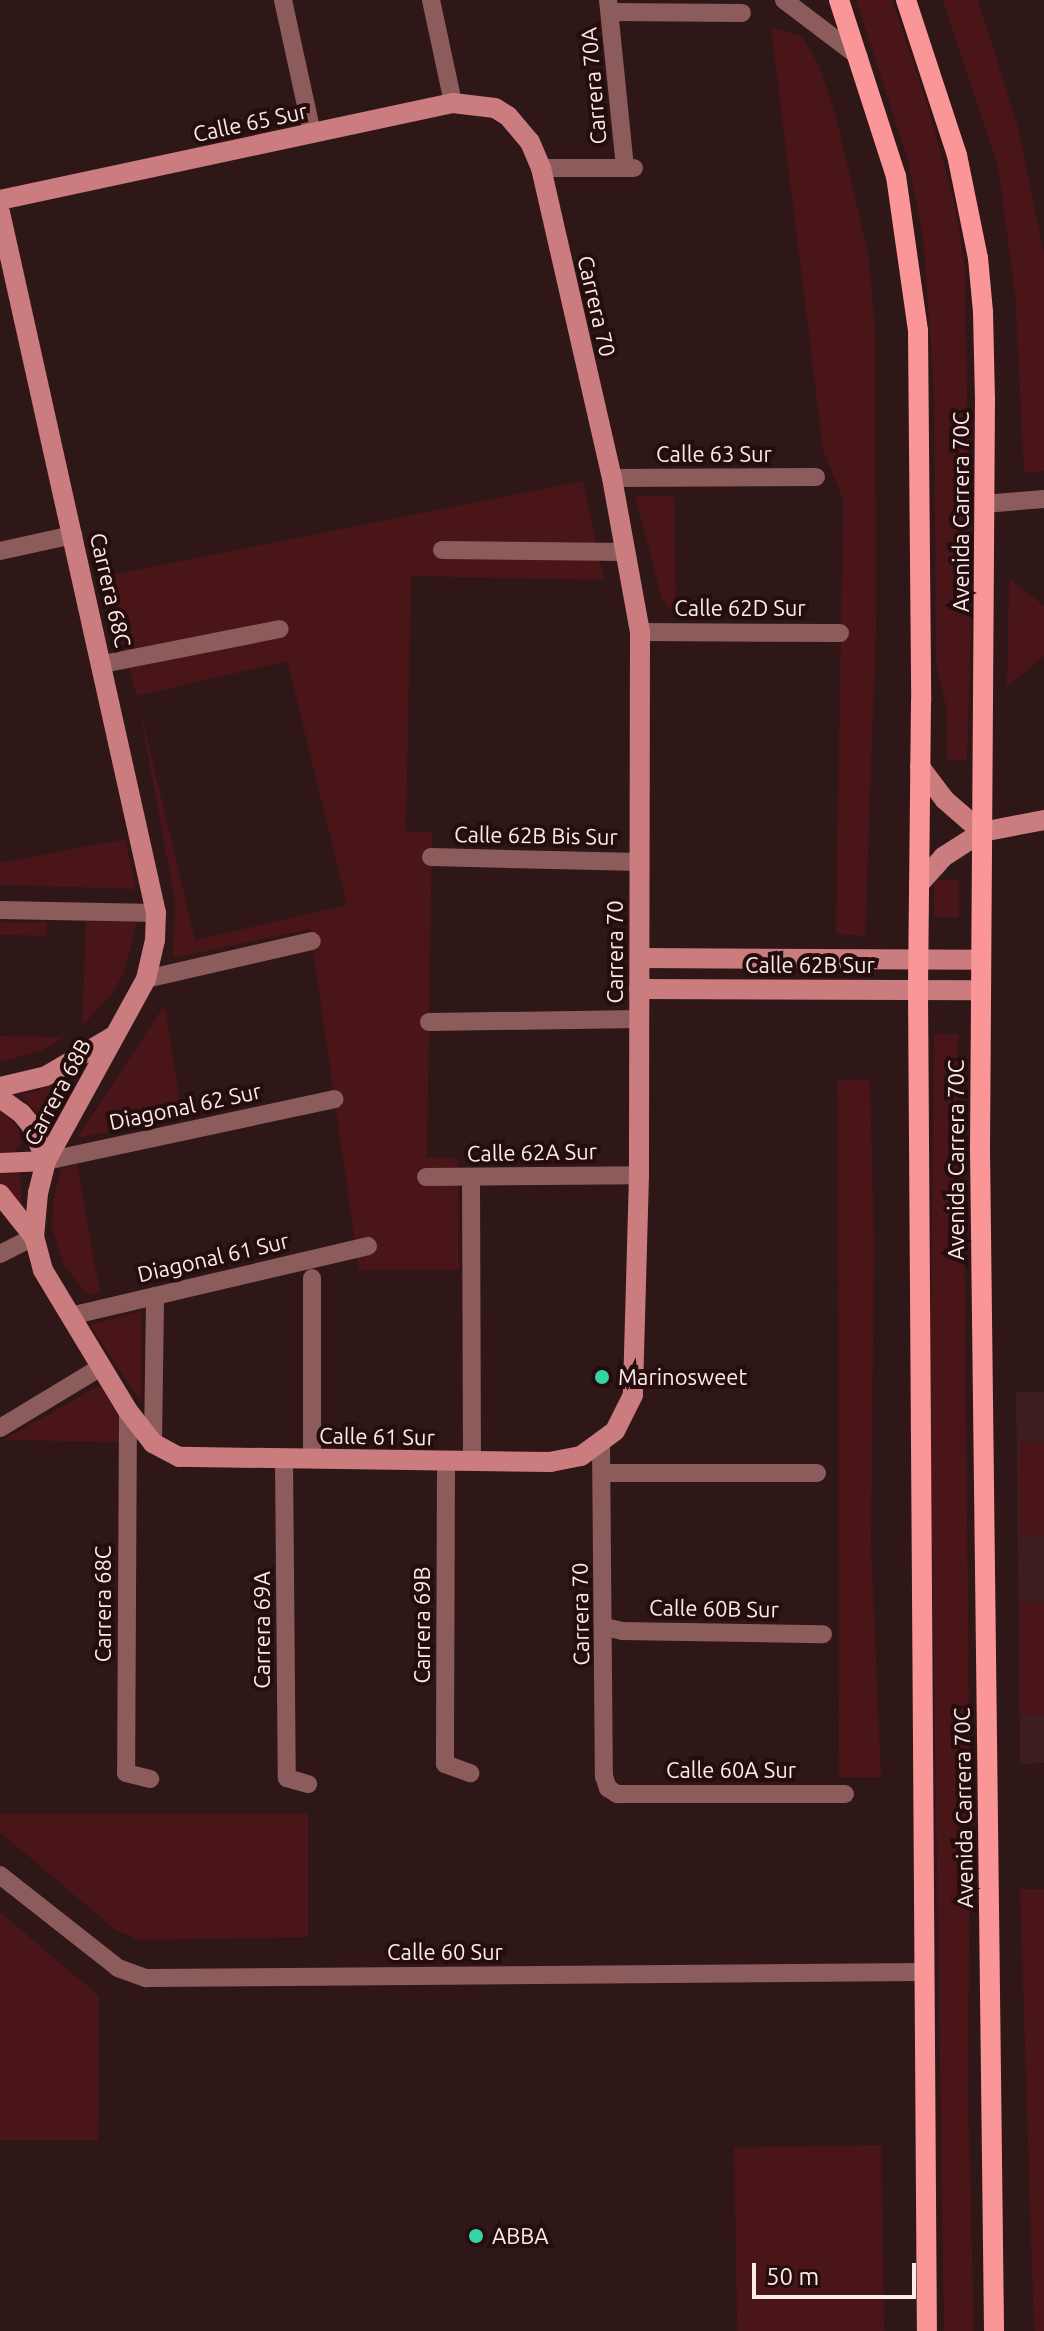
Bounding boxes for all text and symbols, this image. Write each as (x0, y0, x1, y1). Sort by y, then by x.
street label: Carrera 70A (575, 26, 611, 146)
street label: Calle 65 Sur (191, 97, 309, 147)
street label: Carrera 70 (573, 253, 621, 359)
street label: Avenida Carrera 70C (948, 412, 974, 612)
street label: Calle 63 Sur (656, 441, 772, 467)
street label: Carrera 68C (85, 530, 137, 650)
street label: Calle 62D Sur (674, 595, 806, 621)
street label: Calle 62B Bis Sur (454, 820, 618, 850)
street label: Carrera 70 (602, 900, 628, 1004)
street label: Calle 62B Sur (745, 952, 875, 978)
street label: Carrera 68B (18, 1034, 96, 1150)
street label: Avenida Carrera 70C (943, 1060, 969, 1260)
street label: Diagonal 62 Sur (107, 1077, 263, 1135)
street label: Calle 62A Sur (467, 1138, 597, 1166)
street label: Diagonal 61 Sur (135, 1227, 291, 1287)
place label: Marinosweet (618, 1364, 747, 1390)
marker: Marinosweet (593, 1368, 611, 1386)
street label: Calle 61 Sur (319, 1422, 435, 1450)
street label: Carrera 68C (90, 1546, 116, 1662)
street label: Carrera 70 (566, 1562, 594, 1666)
street label: Carrera 69B (409, 1566, 435, 1684)
street label: Carrera 69A (249, 1571, 275, 1689)
street label: Calle 60B Sur (649, 1594, 779, 1622)
street label: Avenida Carrera 70C (948, 1708, 978, 1908)
street label: Calle 60A Sur (666, 1757, 796, 1783)
street label: Calle 60 Sur (387, 1939, 503, 1965)
place label: ABBA (492, 2223, 549, 2249)
marker: ABBA (467, 2227, 485, 2245)
scale bar (756, 2247, 920, 2297)
text: 50 m (766, 2263, 819, 2290)

